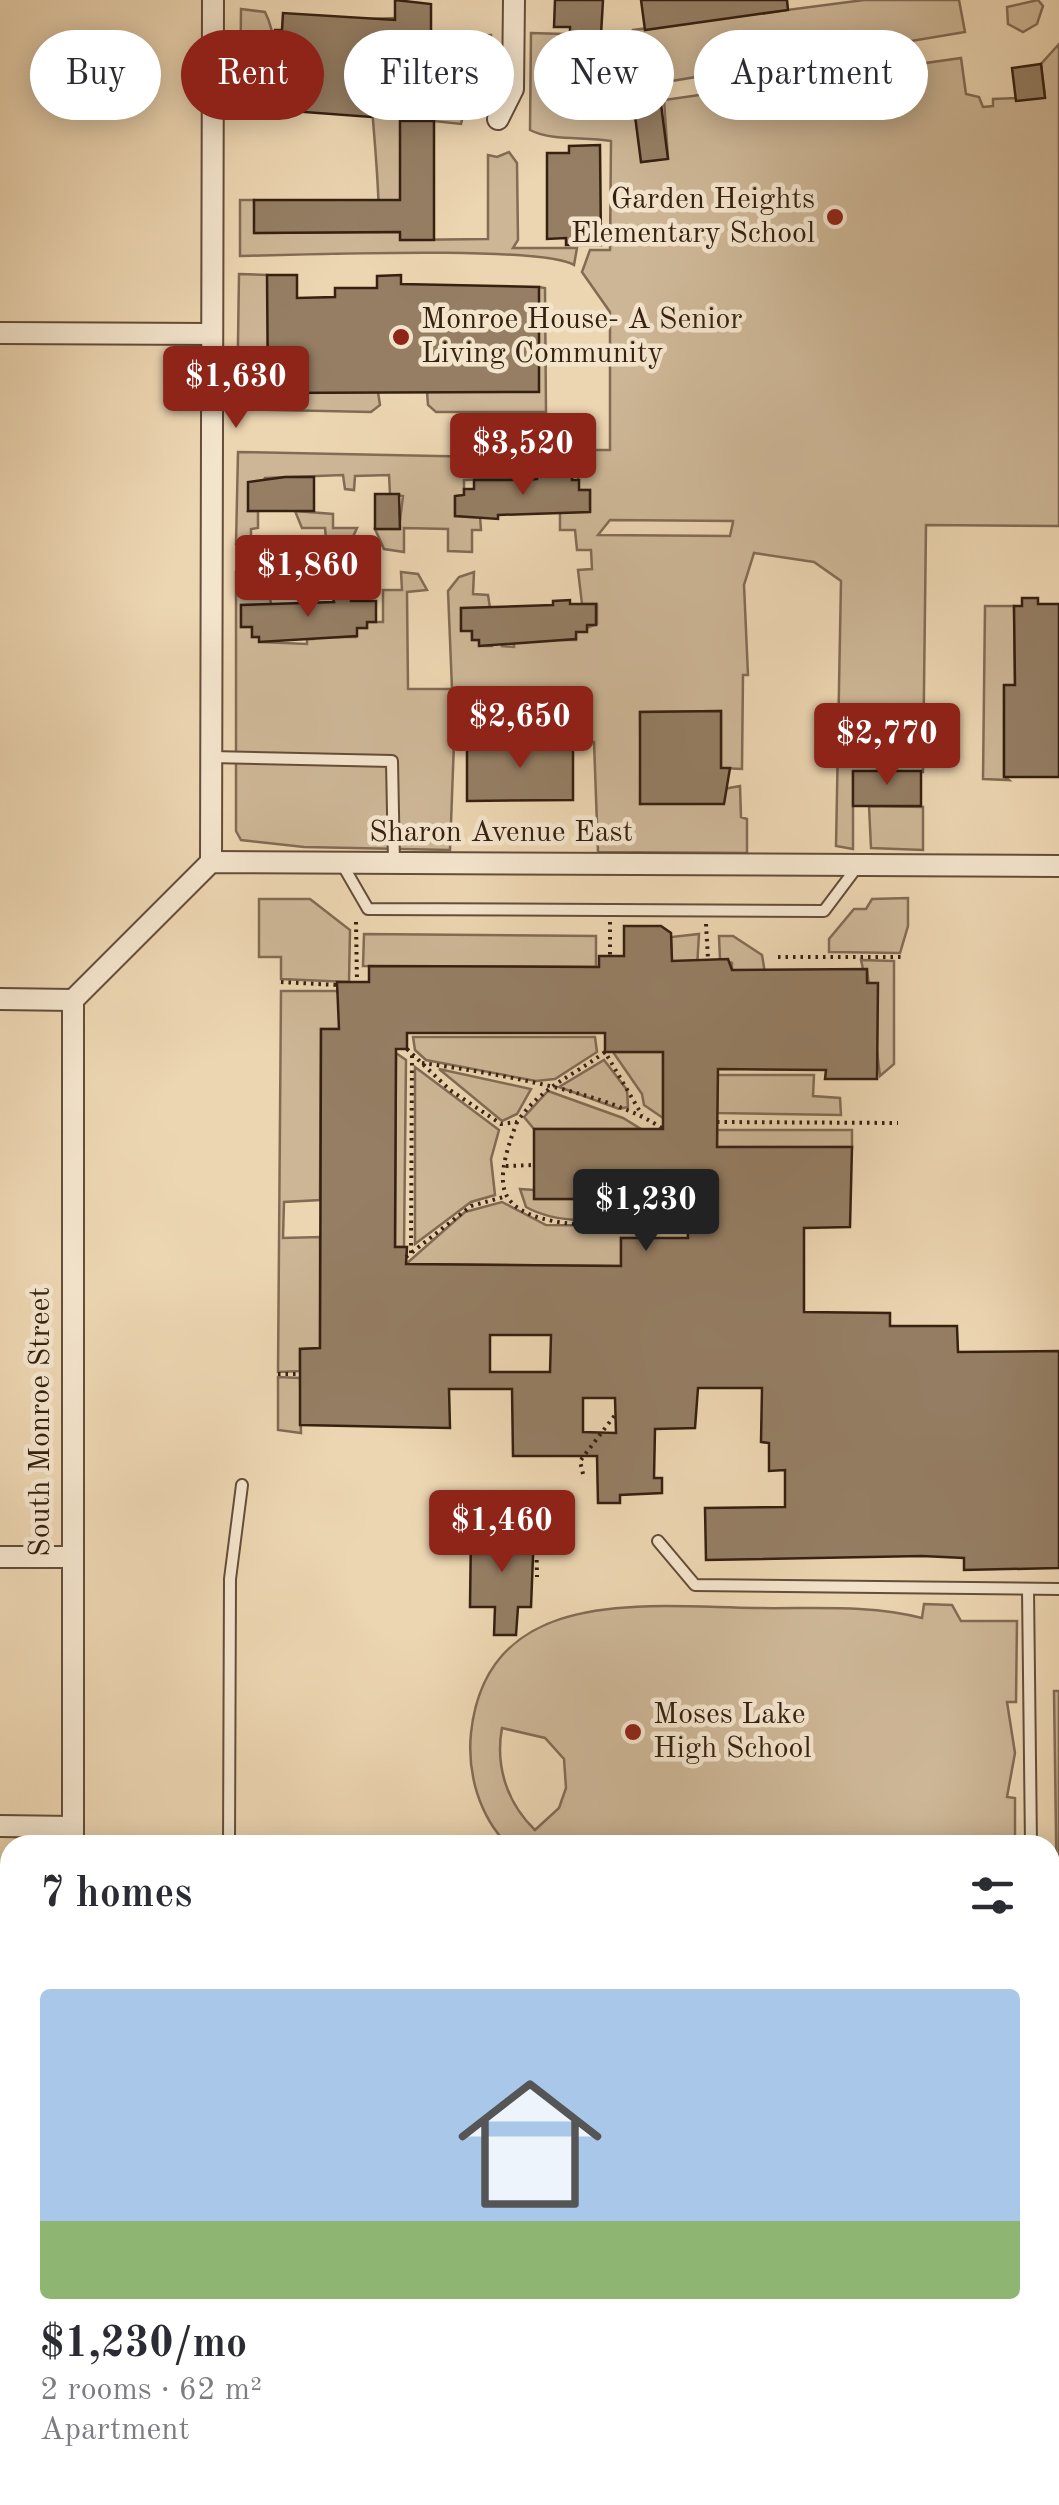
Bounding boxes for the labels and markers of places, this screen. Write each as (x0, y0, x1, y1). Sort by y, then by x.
place label: Garden Heights Elementary School (571, 185, 815, 249)
marker: Garden Heights Elementary School (824, 206, 846, 228)
place label: Monroe House- A Senior Living Community (421, 305, 743, 369)
marker: Monroe House- A Senior Living Community (390, 326, 412, 348)
pin: $1,630 (155, 346, 317, 431)
pin: $3,520 (442, 413, 604, 498)
pin: $1,860 (227, 535, 389, 620)
pin: $2,650 (439, 686, 601, 771)
pin: $2,770 (806, 703, 968, 788)
pin: $1,230 (565, 1169, 727, 1254)
pin: $1,460 (421, 1490, 583, 1575)
place label: Moses Lake High School (653, 1700, 812, 1764)
marker: Moses Lake High School (622, 1721, 644, 1743)

